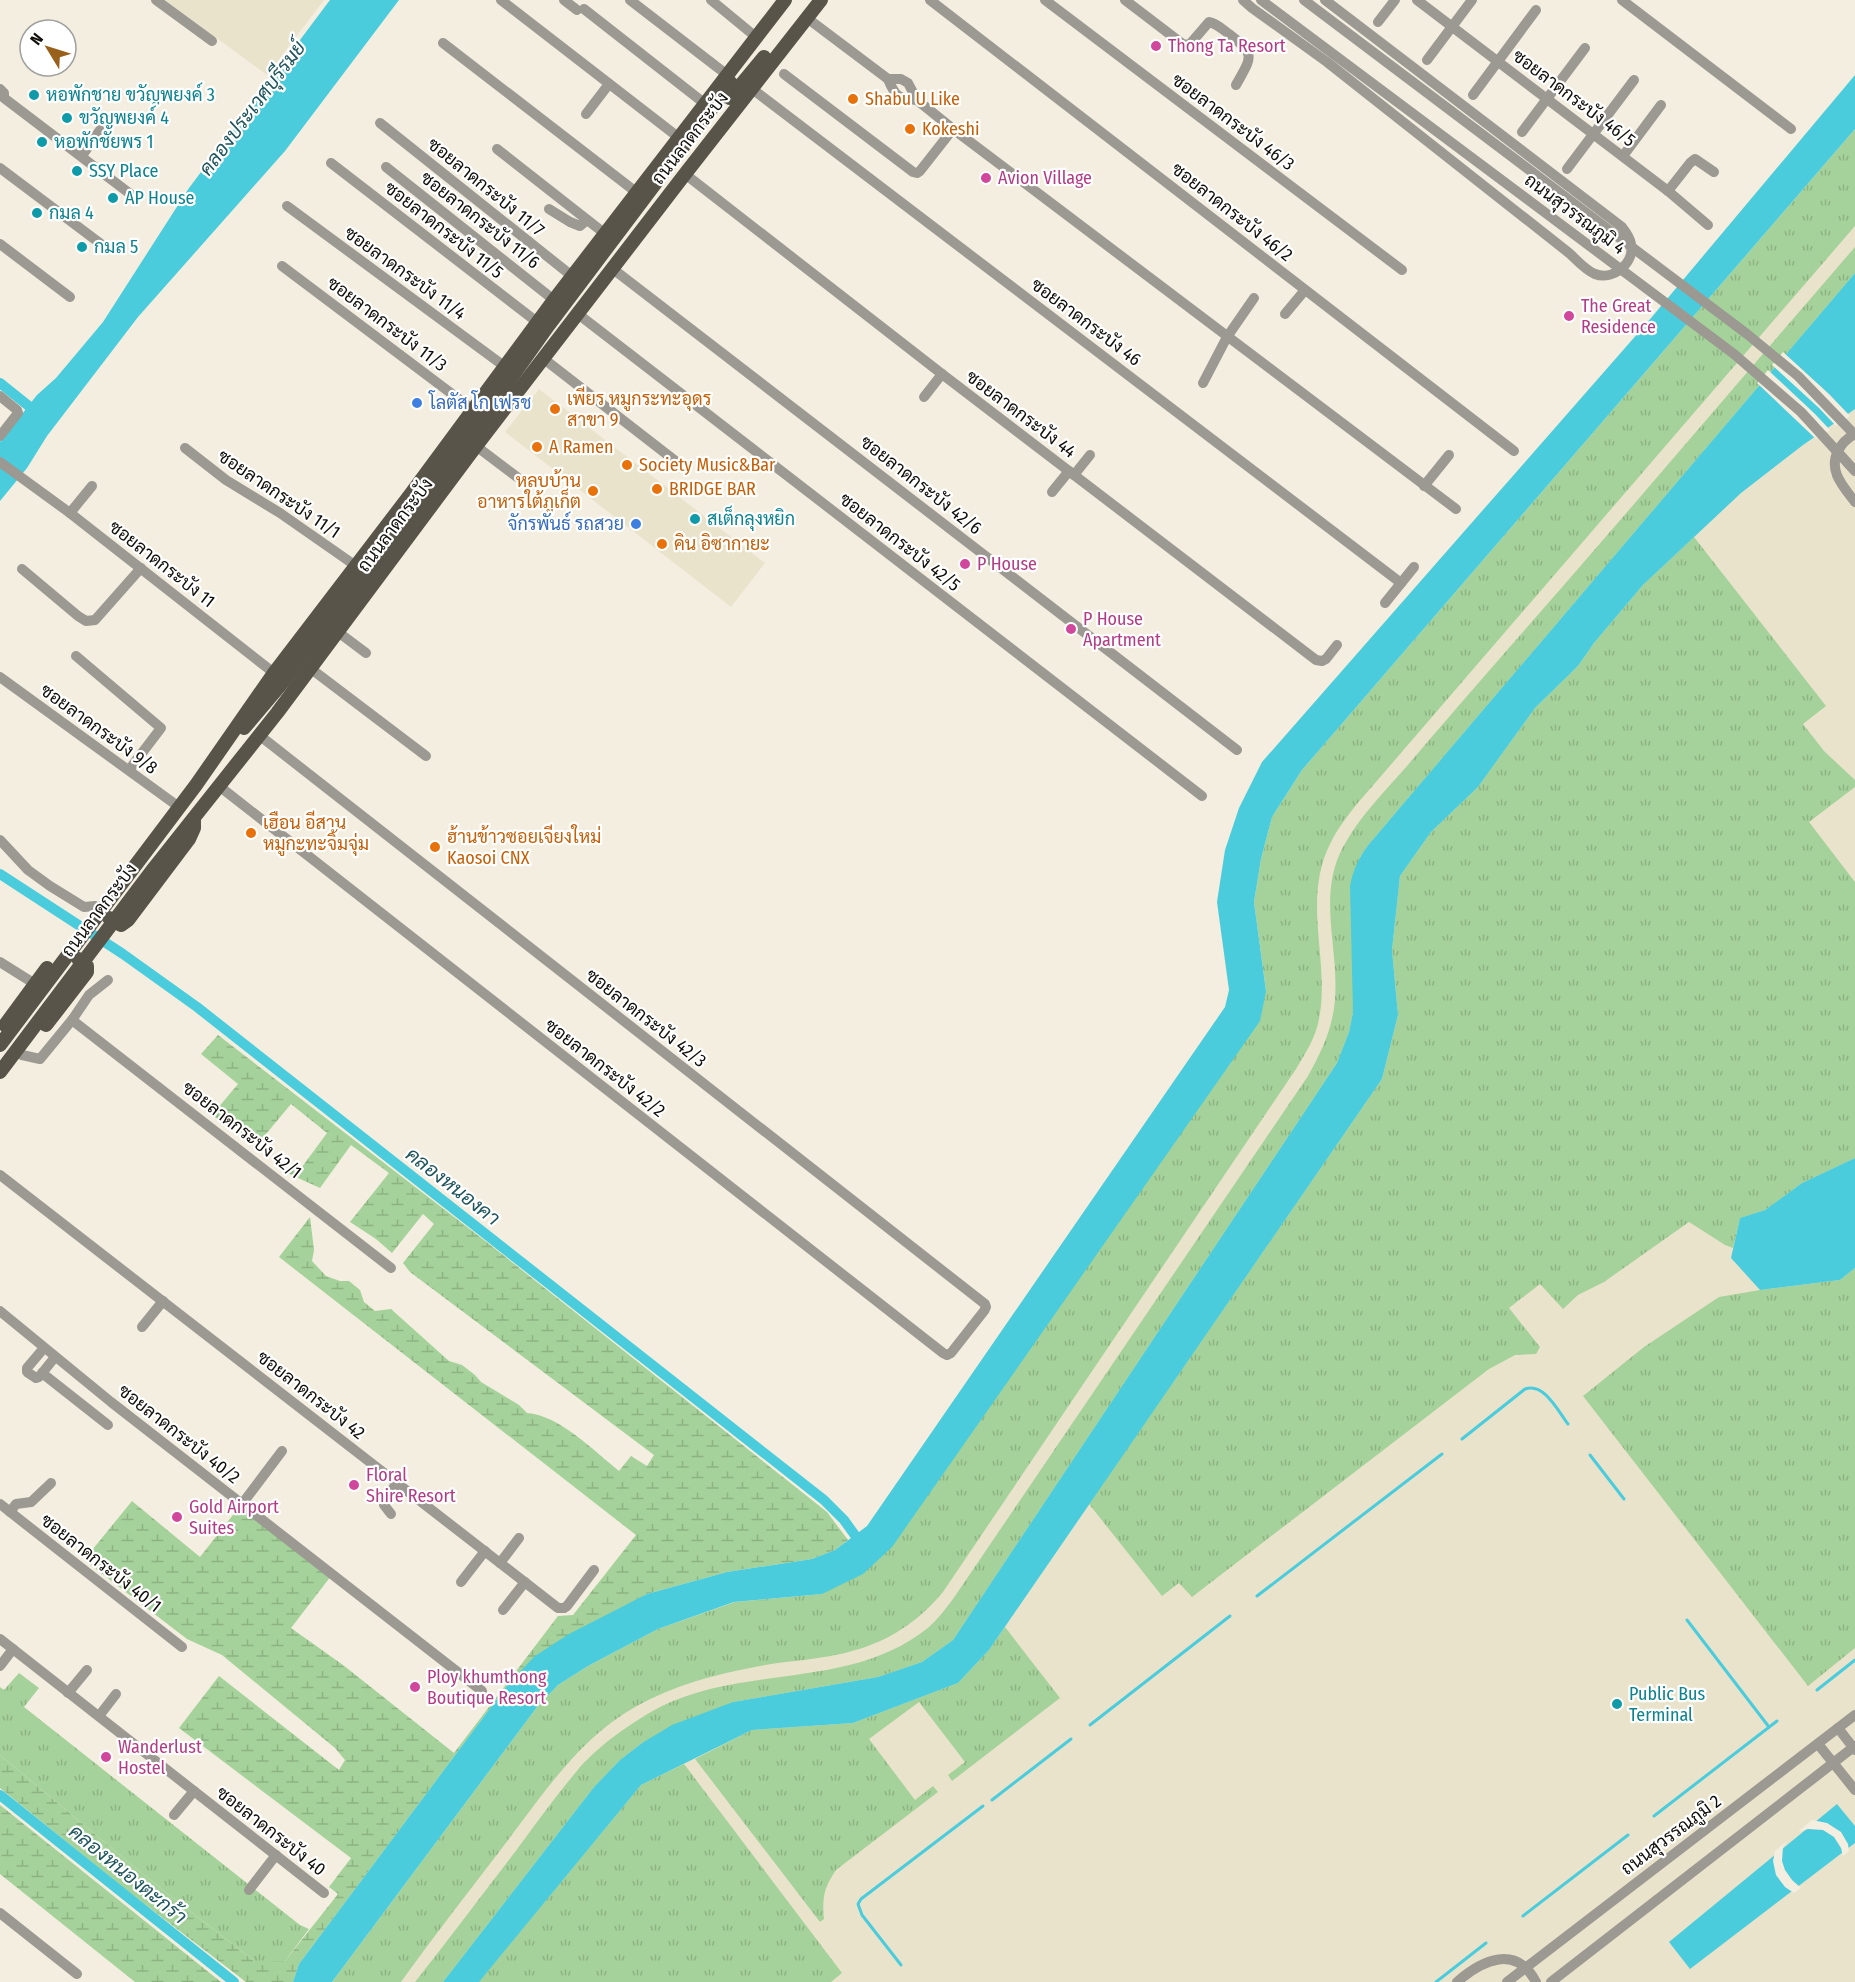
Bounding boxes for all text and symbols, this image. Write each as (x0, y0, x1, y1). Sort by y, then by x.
north arrow (18, 18, 78, 78)
text: N (26, 29, 47, 49)
water label: คลองประเวศบุรีรมย์ (192, 32, 314, 181)
place label: Thong Ta Resort (1168, 35, 1286, 57)
marker: Thong Ta Resort (1149, 39, 1163, 53)
street label: ซอยลาดกระบัง 46/5 (1508, 45, 1640, 151)
street label: ซอยลาดกระบัง 46/3 (1167, 69, 1299, 175)
place label: หอพักชาย ขวัญพยงค์ 3 (46, 82, 215, 106)
street label: ถนนลาดกระบัง (647, 87, 733, 189)
marker: หอพักชาย ขวัญพยงค์ 3 (27, 88, 41, 102)
place label: Shabu U Like (865, 88, 960, 110)
marker: Shabu U Like (846, 92, 860, 106)
place label: ขวัญพยงค์ 4 (79, 105, 169, 129)
marker: ขวัญพยงค์ 4 (60, 111, 74, 125)
place label: Kokeshi (922, 118, 980, 140)
marker: Kokeshi (903, 122, 917, 136)
place label: หอพักชัยพร 1 (54, 131, 153, 153)
street label: ซอยลาดกระบัง 11/7 (423, 133, 549, 241)
marker: หอพักชัยพร 1 (35, 135, 49, 149)
street label: ซอยลาดกระบัง 46/2 (1167, 158, 1297, 266)
place label: SSY Place (89, 160, 159, 182)
marker: SSY Place (70, 164, 84, 178)
street label: ซอยลาดกระบัง 11/6 (416, 167, 544, 273)
place label: Avion Village (998, 167, 1092, 189)
street label: ถนนสุวรรณภูมิ 4 (1519, 169, 1630, 261)
marker: Avion Village (979, 171, 993, 185)
street label: ซอยลาดกระบัง 11/5 (380, 177, 508, 283)
place label: AP House (125, 187, 195, 209)
marker: AP House (106, 191, 120, 205)
place label: กมล 4 (49, 202, 94, 224)
marker: กมล 4 (30, 206, 44, 220)
street label: ซอยลาดกระบัง 11/4 (340, 222, 470, 325)
place label: กมล 5 (94, 236, 138, 258)
marker: กมล 5 (75, 240, 89, 254)
street label: ซอยลาดกระบัง 11/3 (323, 272, 451, 376)
street label: ซอยลาดกระบัง 46 (1027, 273, 1145, 371)
place label: The Great Residence (1581, 295, 1656, 338)
marker: The Great Residence (1562, 309, 1576, 323)
street label: ซอยลาดกระบัง 44 (962, 366, 1081, 463)
place label: เพียร หมูกระทะอุดร สาขา 9 (567, 386, 712, 431)
place label: โลตัส โก เฟรช (428, 390, 532, 414)
marker: โลตัส โก เฟรช (410, 396, 424, 410)
marker: เพียร หมูกระทะอุดร สาขา 9 (548, 402, 562, 416)
street label: ซอยลาดกระบัง 42/6 (856, 431, 986, 539)
place label: A Ramen (549, 436, 613, 458)
marker: A Ramen (530, 440, 544, 454)
street label: ซอยลาดกระบัง 11/1 (214, 445, 344, 543)
place label: Society Music&Bar (639, 454, 776, 476)
marker: Society Music&Bar (620, 458, 634, 472)
place label: หลบบ้าน อาหารใต้ภูเก็ต (477, 469, 581, 515)
street label: ถนนลาดกระบัง (353, 474, 437, 576)
place label: BRIDGE BAR (669, 478, 756, 500)
marker: BRIDGE BAR (650, 482, 664, 496)
marker: หลบบ้าน อาหารใต้ภูเก็ต (586, 484, 600, 498)
street label: ซอยลาดกระบัง 42/5 (835, 488, 965, 596)
place label: สเต็กลุงหยิก (707, 505, 795, 531)
place label: จักรพันธ์ รถสวย (507, 511, 624, 535)
marker: สเต็กลุงหยิก (688, 512, 702, 526)
street label: ซอยลาดกระบัง 11 (105, 516, 219, 612)
marker: จักรพันธ์ รถสวย (629, 517, 643, 531)
place label: คิน อิซากายะ (674, 533, 770, 555)
marker: คิน อิซากายะ (655, 537, 669, 551)
place label: P House (977, 553, 1037, 575)
marker: P House (958, 557, 972, 571)
place label: P House Apartment (1083, 608, 1161, 651)
marker: P House Apartment (1064, 622, 1078, 636)
street label: ซอยลาดกระบัง 9/8 (36, 679, 162, 779)
place label: เฮือน อีสาน หมูกะทะจิ้มจุ่ม (263, 810, 369, 857)
place label: ฮ้านข้าวซอยเจียงใหม่ Kaosoi CNX (447, 824, 601, 869)
marker: เฮือน อีสาน หมูกะทะจิ้มจุ่ม (244, 826, 258, 840)
marker: ฮ้านข้าวซอยเจียงใหม่ Kaosoi CNX (428, 840, 442, 854)
street label: ถนนลาดกระบัง (57, 859, 141, 961)
street label: ซอยลาดกระบัง 42/3 (581, 964, 711, 1072)
street label: ซอยลาดกระบัง 42/2 (540, 1014, 670, 1122)
street label: ซอยลาดกระบัง 42/1 (178, 1077, 306, 1183)
water label: คลองหนองคา (401, 1142, 505, 1230)
street label: ซอยลาดกระบัง 42 (253, 1346, 369, 1444)
street label: ซอยลาดกระบัง 40/2 (114, 1380, 244, 1488)
place label: Floral Shire Resort (366, 1464, 456, 1507)
marker: Floral Shire Resort (347, 1478, 361, 1492)
place label: Gold Airport Suites (189, 1496, 279, 1539)
street label: ซอยลาดกระบัง 40/1 (36, 1509, 166, 1617)
marker: Gold Airport Suites (170, 1510, 184, 1524)
place label: Ploy khumthong Boutique Resort (427, 1666, 547, 1709)
marker: Ploy khumthong Boutique Resort (408, 1680, 422, 1694)
place label: Public Bus Terminal (1629, 1683, 1705, 1726)
marker: Public Bus Terminal (1610, 1697, 1624, 1711)
place label: Wanderlust Hostel (118, 1736, 202, 1779)
marker: Wanderlust Hostel (99, 1750, 113, 1764)
street label: ซอยลาดกระบัง 40 (212, 1782, 330, 1880)
street label: ถนนสุวรรณภูมิ 2 (1617, 1790, 1727, 1881)
water label: คลองหนองตะกร้า (64, 1818, 192, 1929)

